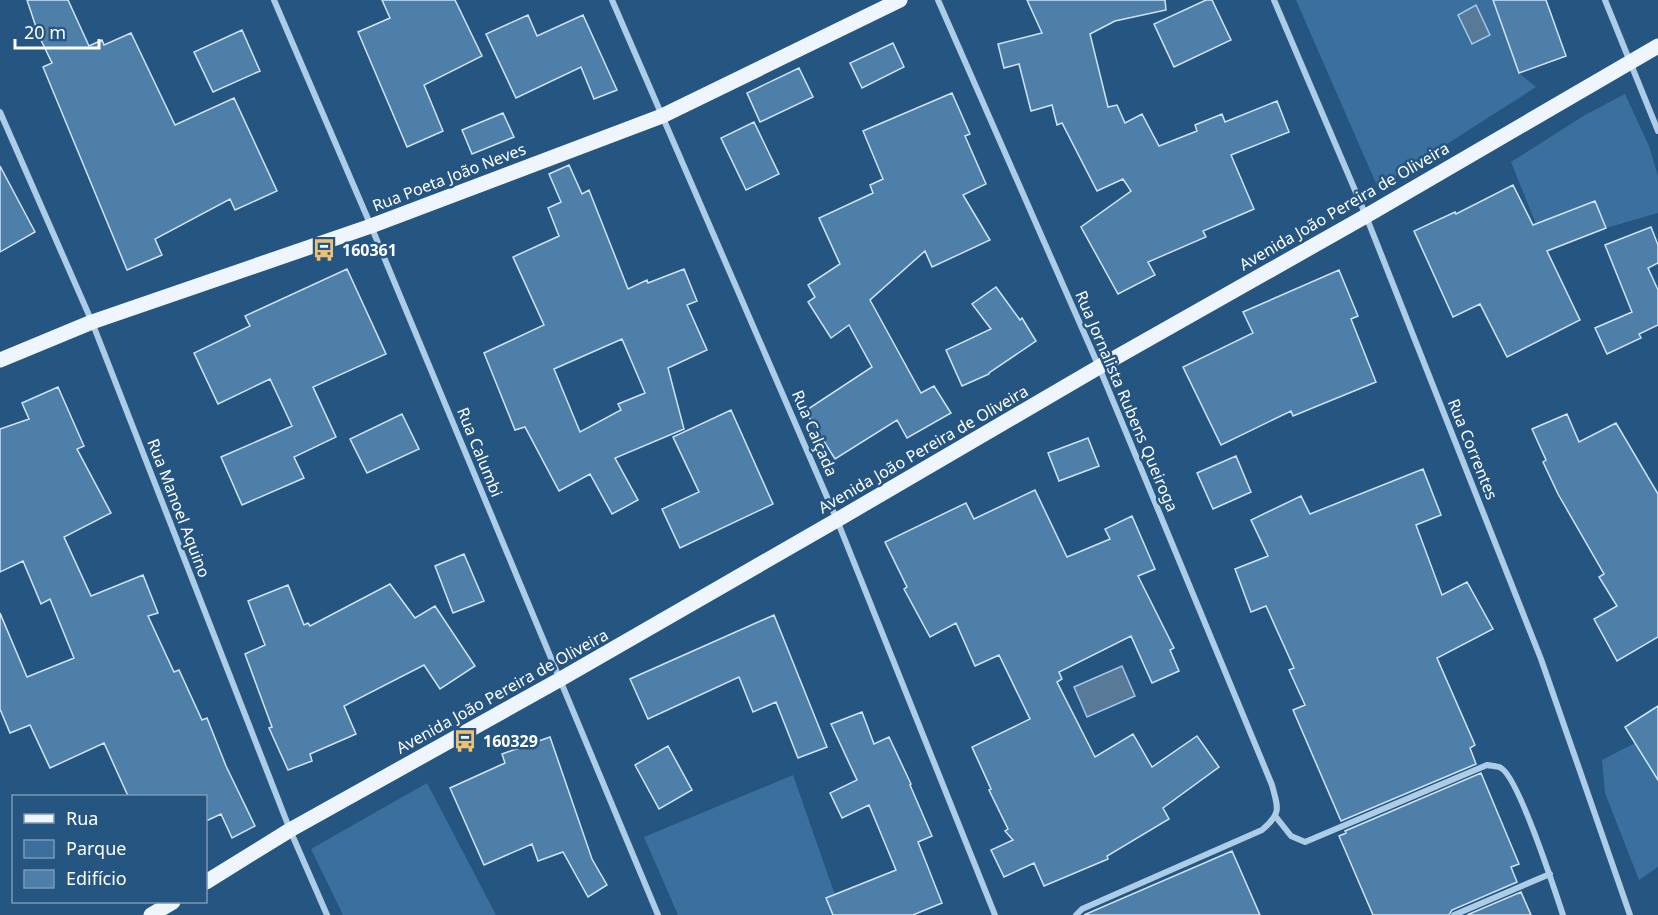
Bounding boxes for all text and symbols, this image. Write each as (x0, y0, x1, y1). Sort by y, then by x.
scale bar (15, 12, 99, 50)
text: 20 m (24, 20, 66, 44)
street label: Avenida João Pereira de Oliveira (1235, 137, 1453, 275)
street label: Rua Poeta João Neves (369, 138, 529, 216)
bus stop icon: 160361 (311, 237, 337, 263)
place label: 160361 (342, 239, 397, 261)
street label: Rua Jornalista Rubens Queiroga (1070, 287, 1184, 515)
street label: Avenida João Pereira de Oliveira (814, 380, 1032, 518)
street label: Rua Calçada (787, 387, 843, 479)
street label: Rua Correntes (1443, 395, 1503, 503)
street label: Rua Calumbi (452, 404, 508, 500)
street label: Rua Manoel Aquino (142, 435, 216, 581)
street label: Avenida João Pereira de Oliveira (392, 623, 612, 759)
bus stop icon: 160329 (452, 728, 478, 754)
place label: 160329 (483, 730, 538, 752)
legend (12, 795, 207, 903)
text: Rua (66, 806, 98, 830)
text: Parque (66, 836, 126, 860)
text: Edifício (66, 866, 127, 890)

